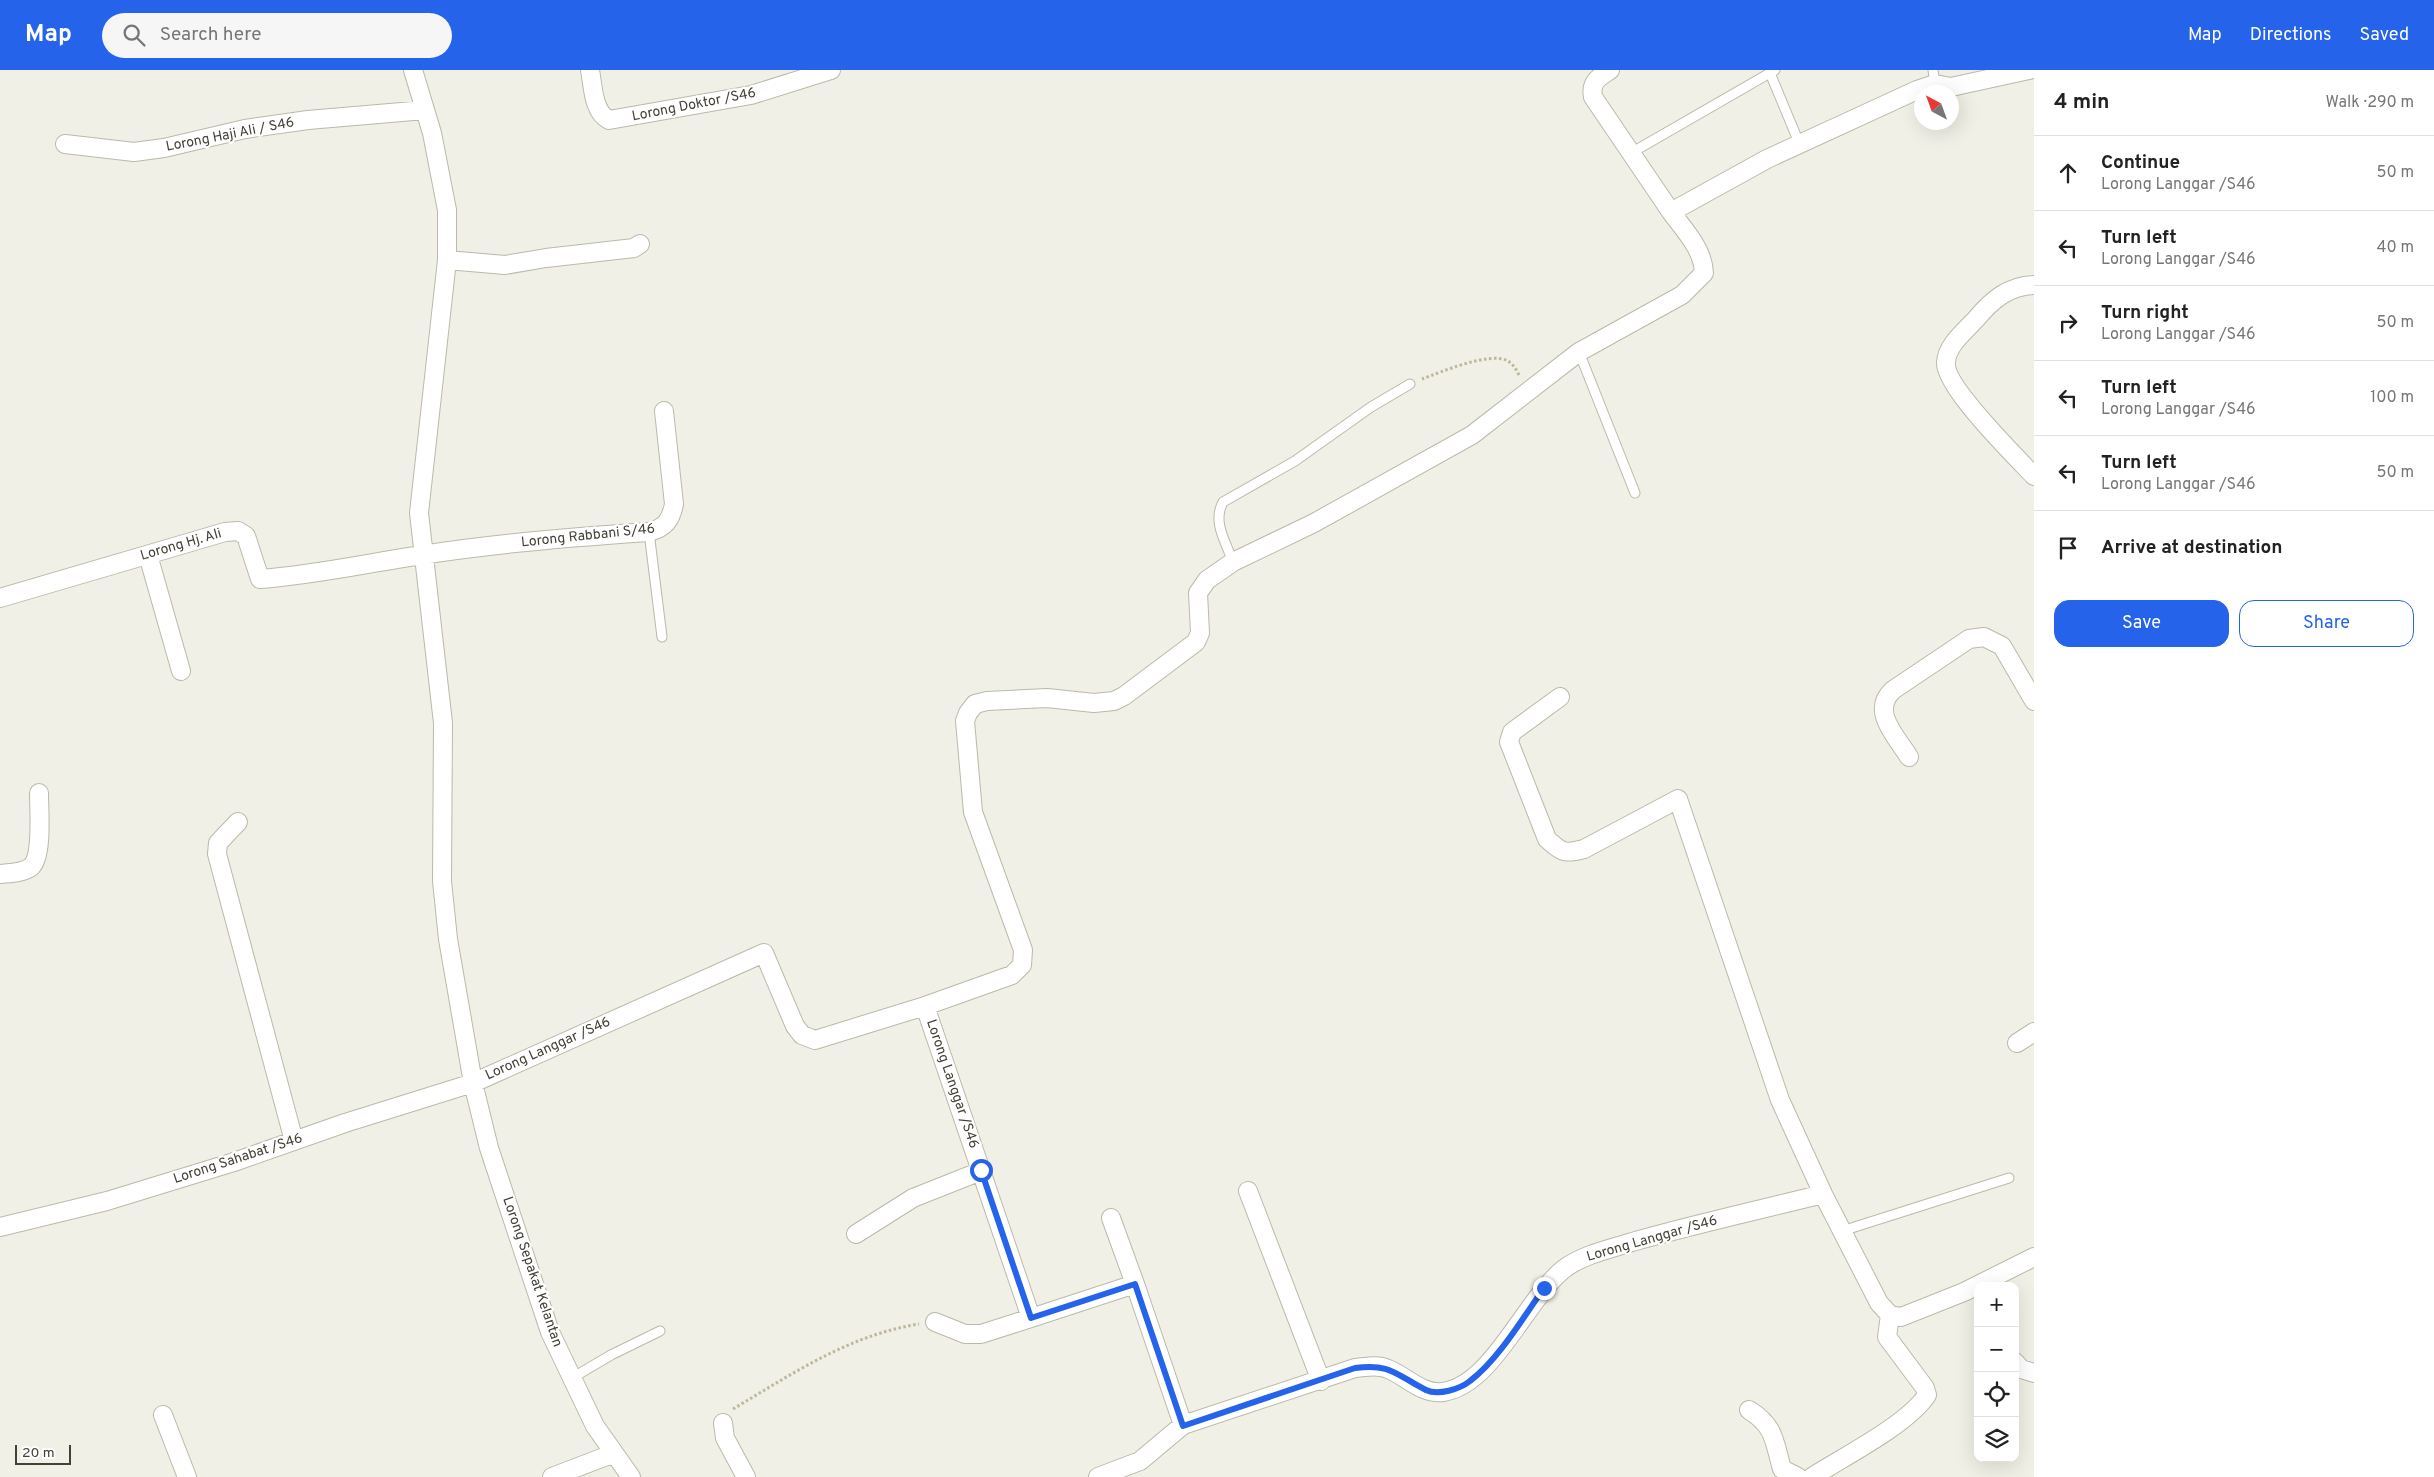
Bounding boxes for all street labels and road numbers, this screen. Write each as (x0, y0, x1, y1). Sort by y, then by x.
street label: Lorong Doktor /S46 (631, 85, 757, 125)
street label: Lorong Haji Ali / S46 (164, 114, 296, 156)
street label: Lorong Rabbani S/46 (520, 521, 656, 551)
street label: Lorong Hj. Ali (138, 525, 224, 565)
street label: Lorong Langgar /S46 (483, 1014, 613, 1084)
street label: Lorong Langgar /S46 (922, 1017, 982, 1151)
street label: Lorong Sahabat /S46 (171, 1130, 305, 1188)
street label: Lorong Sepakat Kelantan (498, 1195, 566, 1349)
street label: Lorong Langgar /S46 (1585, 1212, 1719, 1266)

